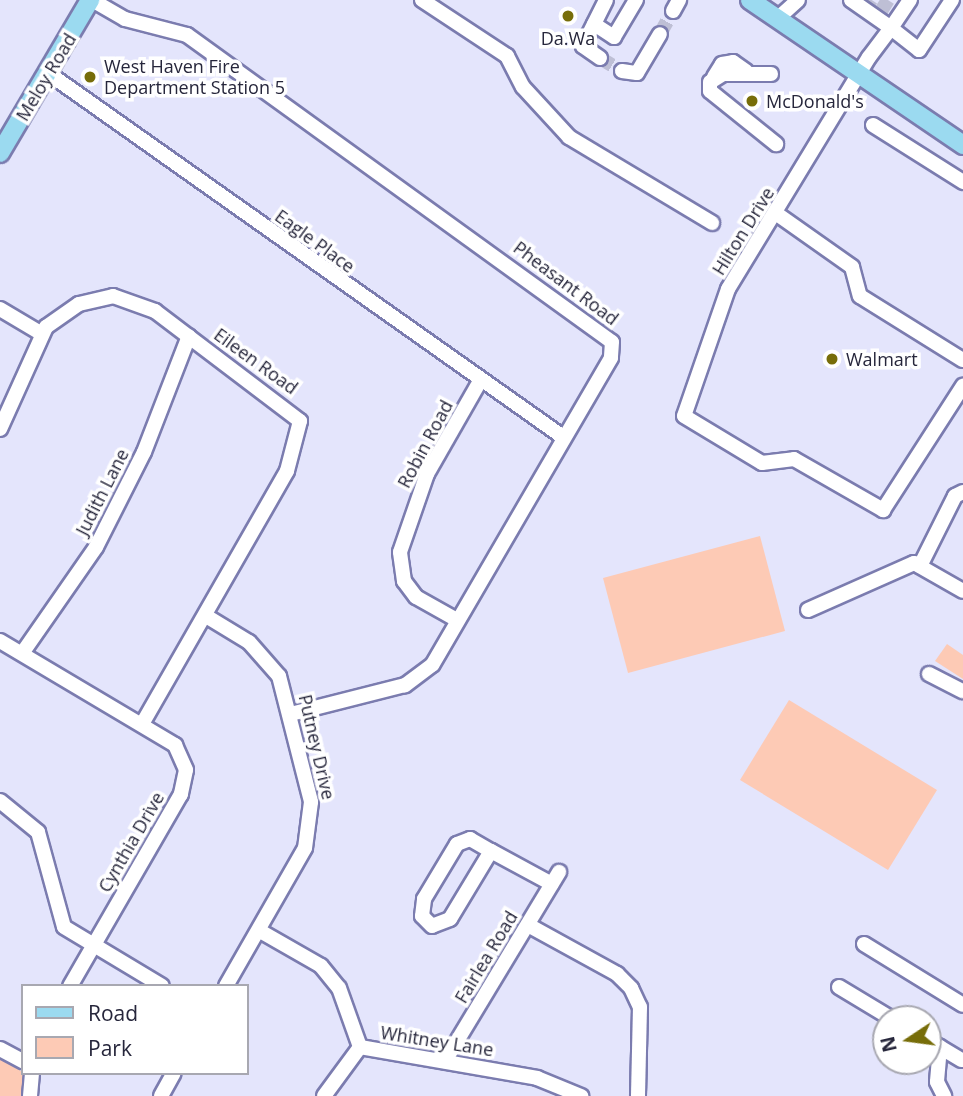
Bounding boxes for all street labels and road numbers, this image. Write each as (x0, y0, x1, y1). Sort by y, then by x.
street label: Meloy Road (11, 29, 81, 125)
street label: Hilton Drive (708, 183, 778, 279)
street label: Eagle Place (271, 205, 359, 277)
street label: Pheasant Road (509, 237, 623, 329)
street label: Eileen Road (210, 323, 302, 399)
street label: Robin Road (393, 396, 457, 492)
street label: Judith Lane (71, 445, 133, 539)
street label: Putney Drive (294, 692, 340, 802)
street label: Cynthia Drive (94, 788, 168, 896)
street label: Fairlea Road (450, 907, 522, 1007)
street label: Whitney Lane (379, 1021, 495, 1061)

